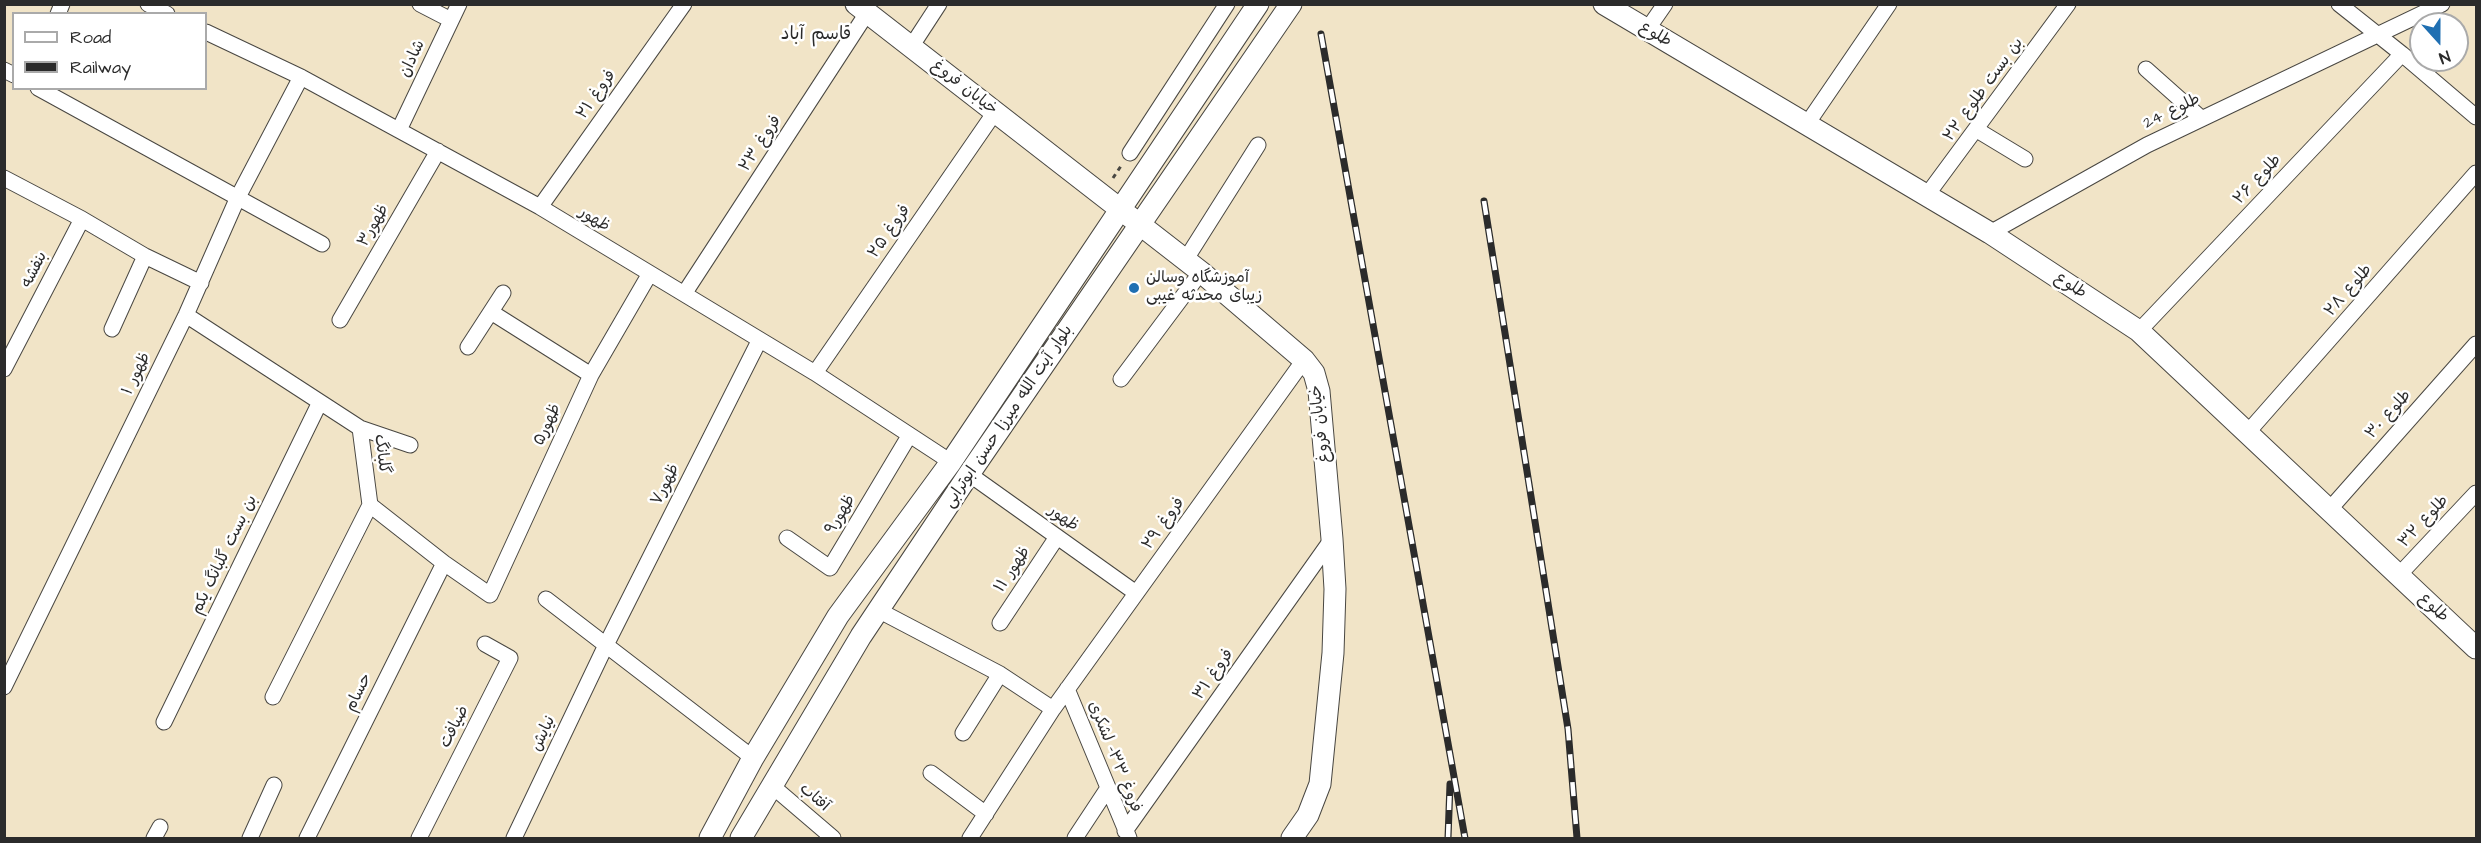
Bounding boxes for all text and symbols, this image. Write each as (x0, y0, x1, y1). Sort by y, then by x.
legend (12, 12, 207, 90)
north arrow (2409, 12, 2469, 72)
street label: طلوع (1635, 18, 1675, 52)
district label: قاسم آباد (781, 24, 851, 46)
text: Road (70, 25, 111, 50)
street label: بن بست طلوع ۲۲ (1940, 34, 2028, 146)
street label: شادان (396, 37, 430, 81)
text: N (2436, 45, 2453, 69)
text: Railway (70, 55, 131, 80)
street label: خیابان فروغ (927, 56, 1001, 120)
street label: فروغ ۲۱ (573, 67, 621, 123)
street label: طلوع 24 (2140, 90, 2204, 134)
street label: فروغ ۲۳ (736, 112, 786, 176)
street label: طلوع ۲۶ (2230, 151, 2286, 209)
street label: ظهور۳ (354, 201, 394, 251)
street label: فروغ ۲۵ (865, 202, 915, 262)
street label: ظهور (575, 203, 613, 237)
street label: بنفشه (18, 249, 52, 291)
street label: طلوع ۲۸ (2321, 261, 2377, 321)
place label: آموزشگاه وسالن زیبای محدثه غیبی (1146, 269, 1262, 307)
street label: طلوع (2050, 269, 2090, 303)
marker: آموزشگاه وسالن زیبای محدثه غیبی (1127, 281, 1141, 295)
street label: بلوار آیت الله میرزا حسن ابوترابی (941, 322, 1077, 512)
street label: ظهور ۱ (119, 350, 155, 398)
street label: خیابان فروغ (1307, 384, 1335, 464)
street label: طلوع ۳۰ (2362, 387, 2416, 443)
street label: ظهور۵ (530, 401, 566, 449)
street label: گلبانگ (369, 433, 393, 475)
street label: ظهور۷ (647, 461, 685, 509)
street label: بن بست گلبانگ یکم (188, 492, 262, 618)
street label: ظهور۹ (822, 492, 860, 538)
street label: طلوع ۳۲ (2395, 492, 2453, 552)
street label: فروغ ۲۹ (1139, 494, 1189, 554)
street label: ظهور (1044, 502, 1082, 536)
street label: ظهور ۱۱ (991, 544, 1035, 596)
street label: طلوع (2414, 589, 2452, 627)
street label: فروغ ۳۱ (1190, 646, 1238, 704)
street label: حسام (342, 671, 376, 715)
street label: فروغ ۳۳- لشکری (1083, 699, 1145, 815)
street label: ضیافت (436, 703, 474, 751)
street label: نيايش (528, 713, 560, 755)
street label: آفتاب (795, 780, 833, 816)

